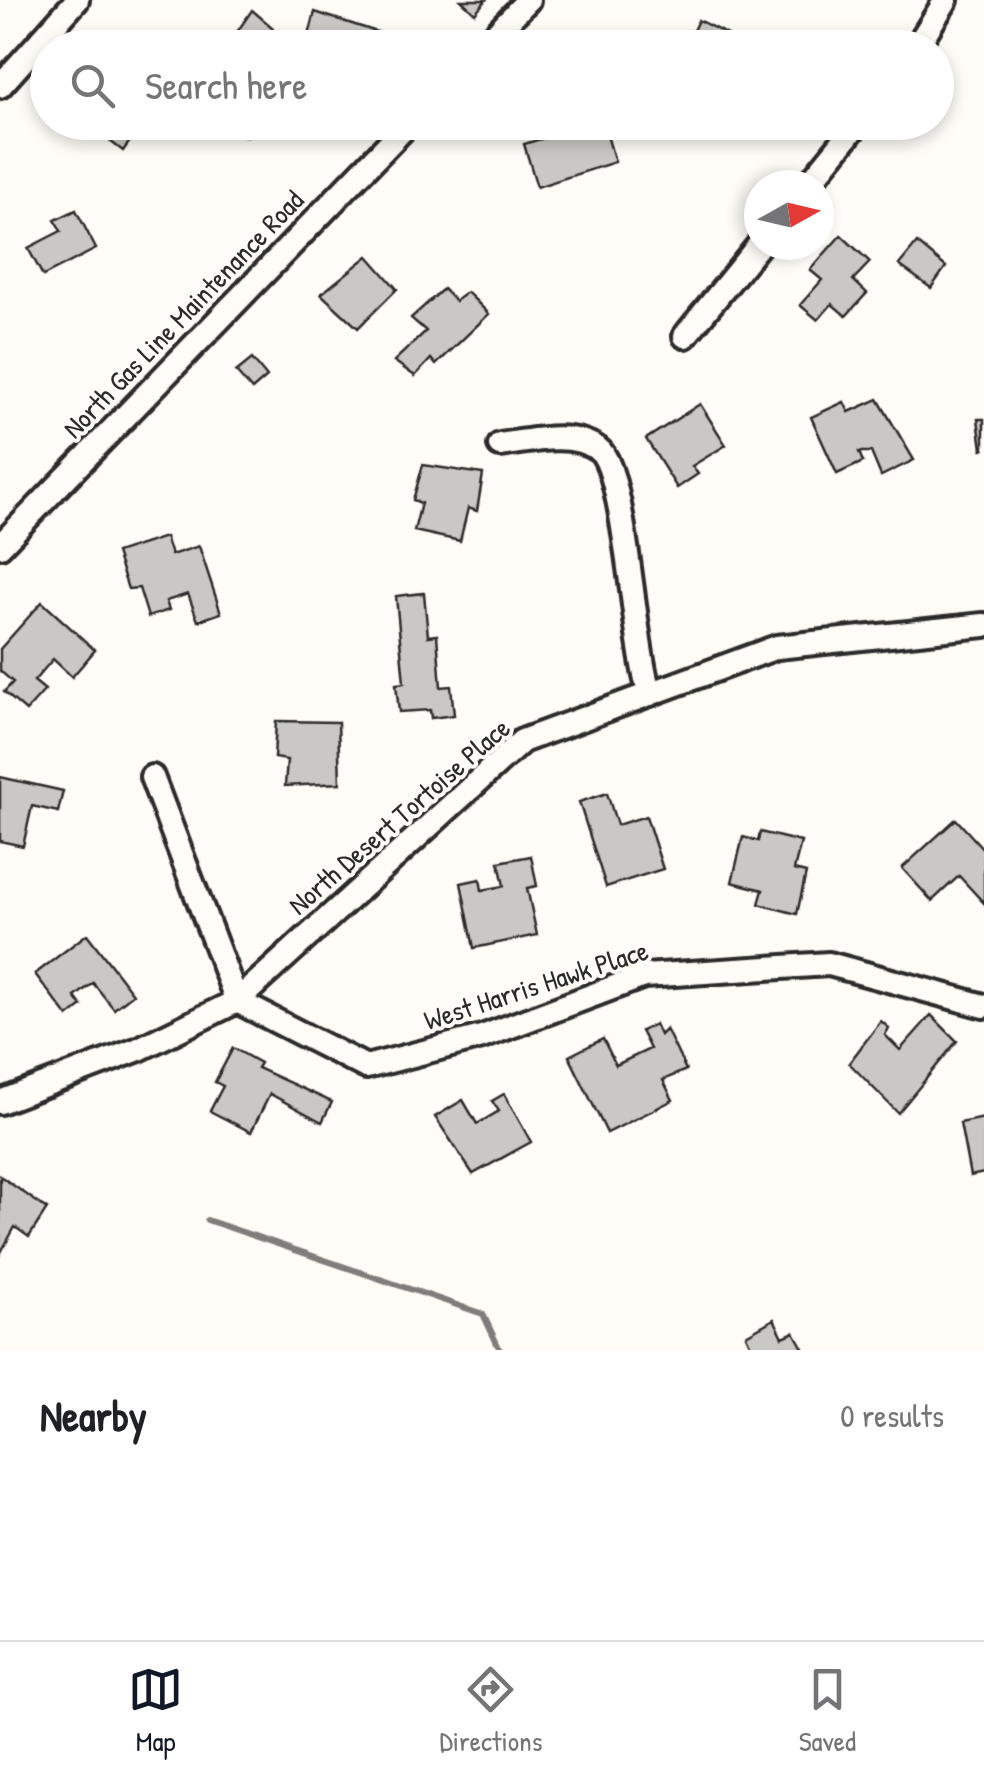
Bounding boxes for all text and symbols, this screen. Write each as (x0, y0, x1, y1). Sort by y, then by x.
search box (30, 30, 954, 140)
icon: search (65, 58, 120, 113)
text: Search here (145, 59, 307, 111)
north arrow (744, 170, 834, 260)
street label: North Gas Line Maintenance Road (54, 182, 312, 446)
street label: North Desert Tortoise Place (280, 709, 518, 923)
street label: West Harris Hawk Place (419, 931, 653, 1039)
text: Nearby (40, 1387, 147, 1444)
text: 0 results (840, 1394, 944, 1437)
tab: Map (128, 1662, 183, 1760)
tab: Directions (439, 1662, 542, 1760)
tab: Saved (799, 1662, 856, 1760)

